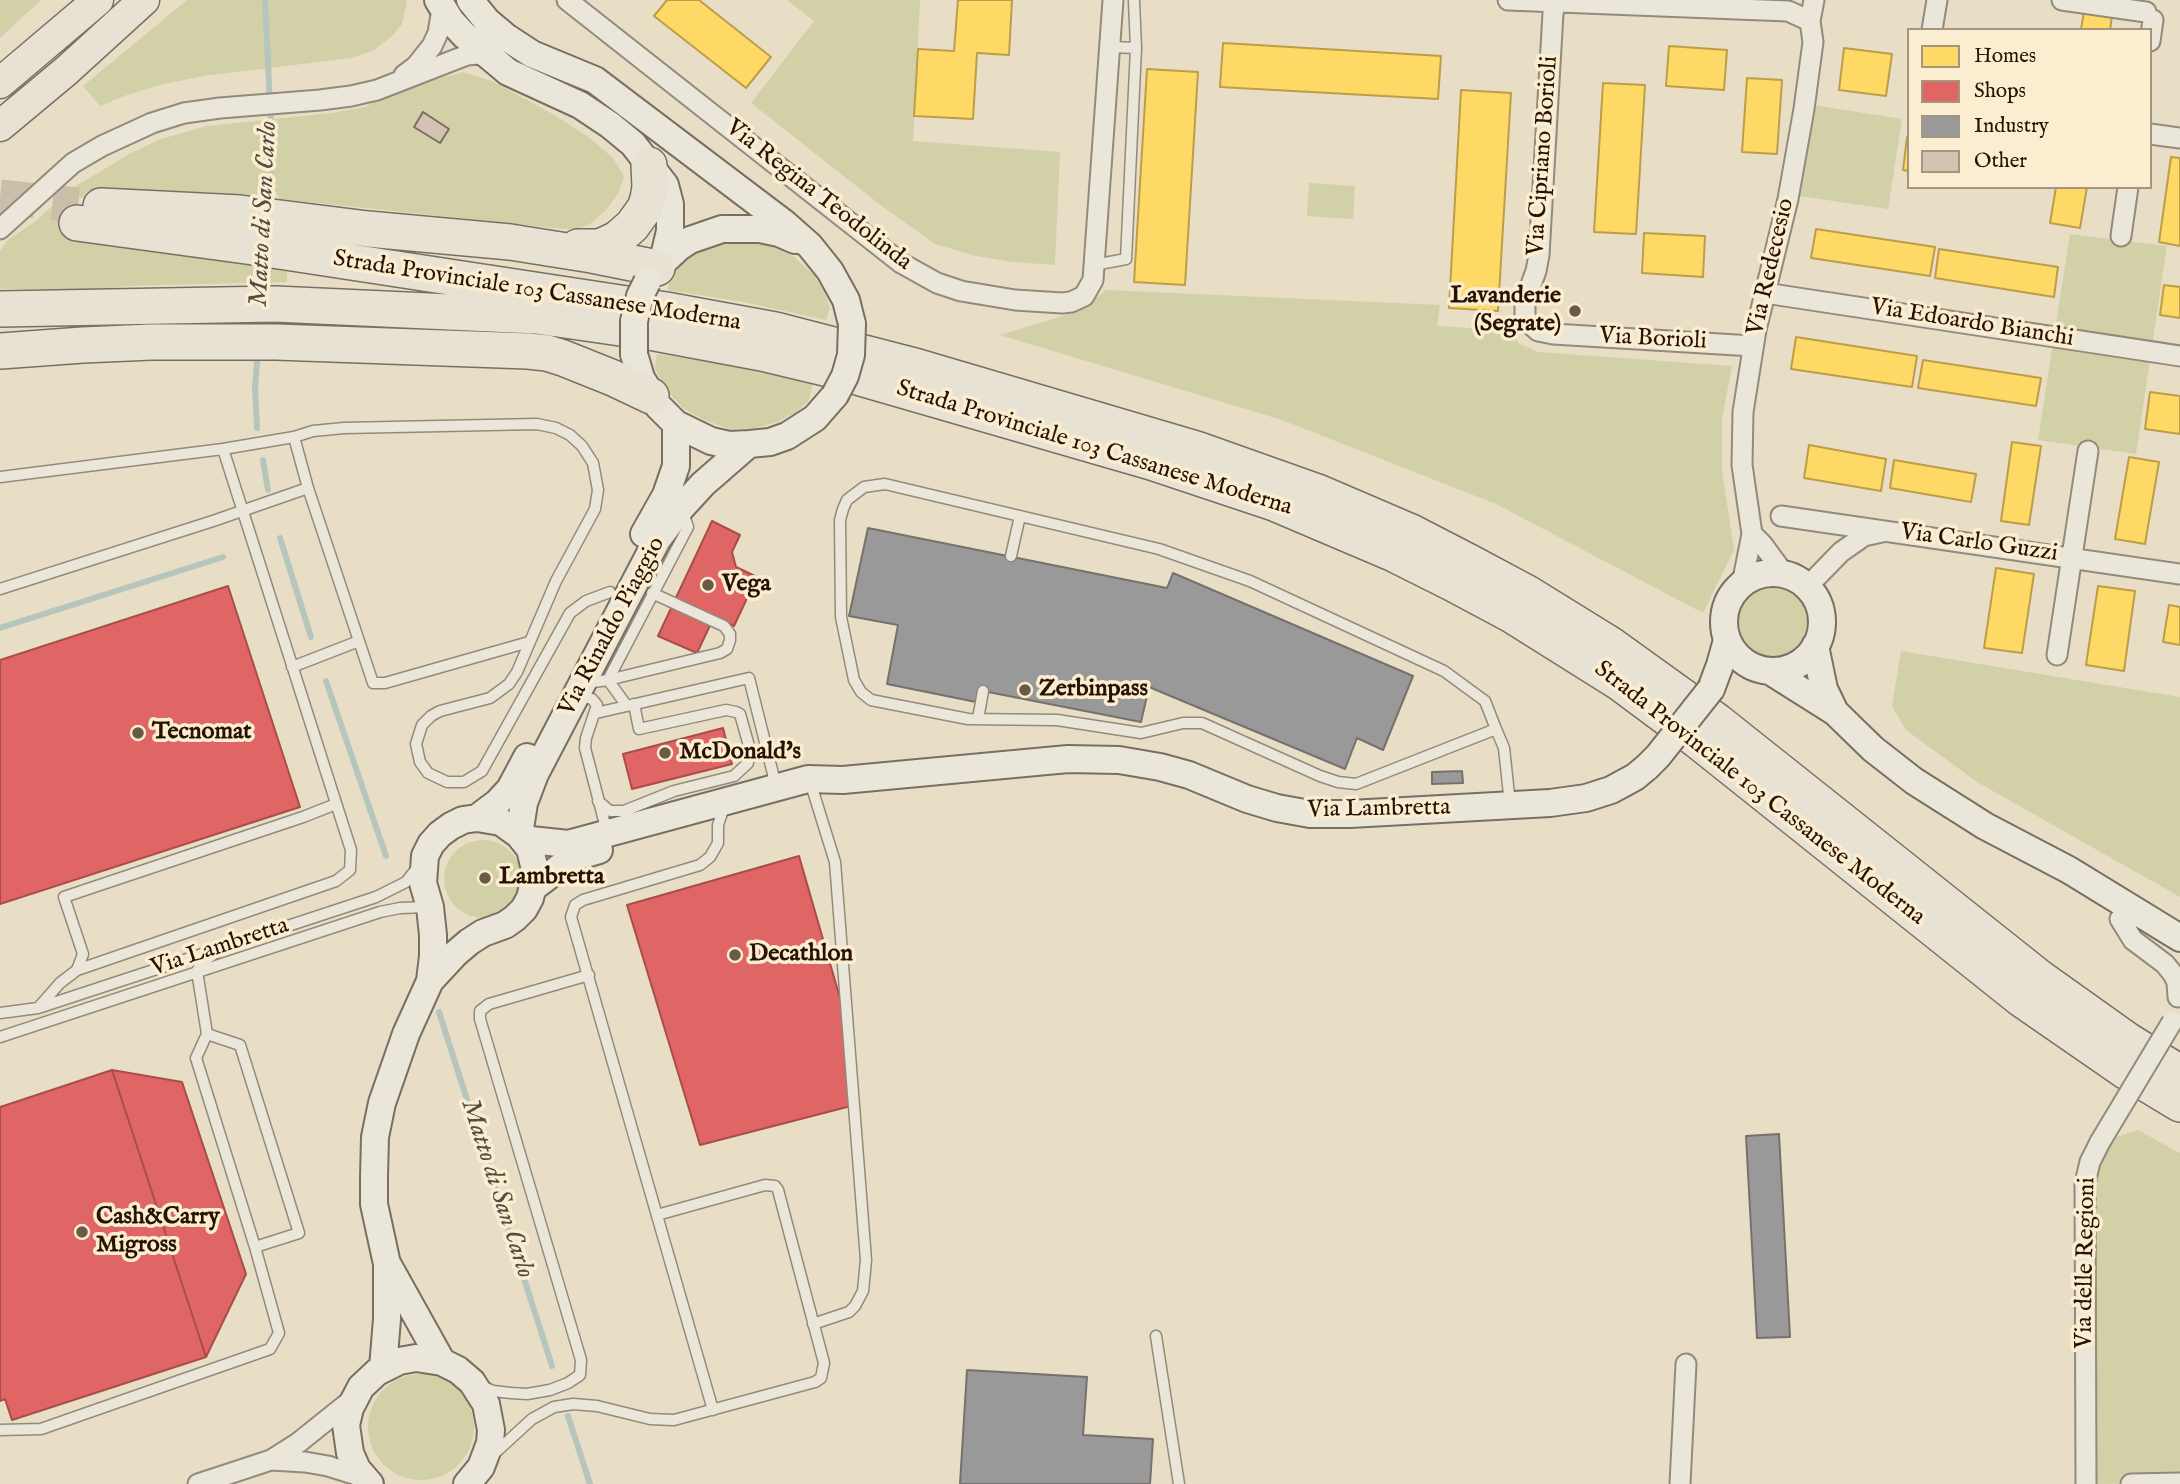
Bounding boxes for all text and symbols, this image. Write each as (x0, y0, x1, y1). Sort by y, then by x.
legend (1907, 28, 2152, 189)
text: Homes (1974, 43, 2036, 70)
street label: Via Cipriano Borioli (1523, 55, 1565, 257)
text: Shops (1974, 78, 2026, 105)
text: Industry (1974, 113, 2049, 140)
street label: Via Regina Teodolinda (719, 114, 917, 278)
water label: Matto di San Carlo (245, 120, 285, 308)
text: Other (1974, 148, 2027, 175)
street label: Via Redecesio (1742, 196, 1802, 338)
street label: Strada Provinciale 103 Cassanese Moderna (331, 246, 743, 338)
place label: Lavanderie (Segrate) (1450, 283, 1561, 339)
street label: Via Edoardo Bianchi (1868, 294, 2076, 354)
marker: Lavanderie (Segrate) (1567, 303, 1583, 319)
street label: Via Borioli (1599, 323, 1707, 357)
street label: Strada Provinciale 103 Cassanese Moderna (893, 375, 1295, 523)
street label: Via Carlo Guzzi (1898, 519, 2060, 569)
street label: Via Rinaldo Piaggio (554, 532, 672, 722)
place label: Vega (722, 571, 771, 599)
marker: Vega (700, 577, 716, 593)
street label: Strada Provinciale 103 Cassanese Moderna (1588, 656, 1930, 932)
place label: Zerbinpass (1039, 676, 1148, 704)
marker: Zerbinpass (1017, 682, 1033, 698)
place label: Tecnomat (152, 719, 252, 747)
marker: Tecnomat (130, 725, 146, 741)
place label: McDonald's (679, 739, 801, 767)
marker: McDonald's (657, 745, 673, 761)
street label: Via Lambretta (1307, 794, 1451, 826)
place label: Lambretta (499, 864, 604, 892)
marker: Lambretta (477, 870, 493, 886)
street label: Via Lambretta (148, 912, 292, 984)
place label: Decathlon (749, 941, 853, 969)
marker: Decathlon (727, 947, 743, 963)
water label: Matto di San Carlo (452, 1096, 540, 1282)
street label: Via delle Regioni (2071, 1177, 2103, 1349)
place label: Cash&Carry Migross (96, 1204, 220, 1260)
marker: Cash&Carry Migross (74, 1224, 90, 1240)

